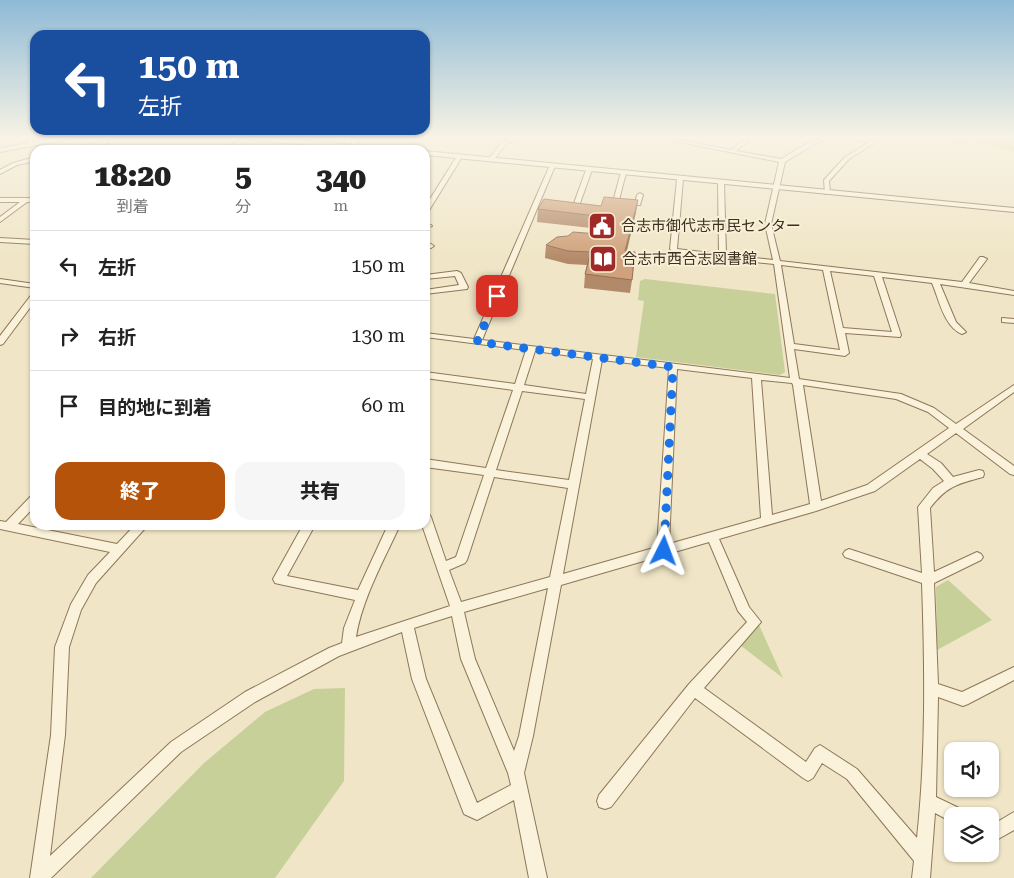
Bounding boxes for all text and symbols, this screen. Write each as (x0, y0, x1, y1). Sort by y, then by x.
text: 150 m (138, 46, 239, 87)
icon: left (55, 50, 120, 115)
text: 左折 (138, 94, 182, 119)
text: 18:20 (94, 158, 171, 193)
text: 5 (235, 158, 252, 193)
text: 340 (316, 161, 366, 196)
text: m (334, 196, 348, 215)
text: 到着 (116, 197, 148, 216)
text: 分 (235, 197, 251, 216)
public building icon: 合志市御代志市民センター (587, 211, 617, 241)
place label: 合志市御代志市民センター (621, 217, 801, 235)
library icon: 合志市西合志図書館 (588, 244, 618, 274)
place label: 合志市西合志図書館 (622, 250, 757, 268)
icon: left (55, 252, 83, 280)
text: 150 m (351, 254, 405, 277)
text: 左折 (98, 256, 136, 279)
pin (476, 275, 518, 317)
icon: arrive (483, 282, 511, 310)
icon: right (55, 322, 83, 350)
text: 130 m (351, 324, 405, 347)
text: 右折 (98, 326, 136, 349)
icon: arrive (55, 392, 83, 420)
text: 60 m (362, 394, 405, 417)
text: 目的地に到着 (98, 396, 212, 419)
button: 終了 (55, 462, 225, 520)
button: 共有 (235, 462, 405, 520)
position arrow (637, 524, 689, 576)
map controls (944, 742, 999, 862)
button: sound (944, 742, 999, 797)
button: layers (944, 807, 999, 862)

